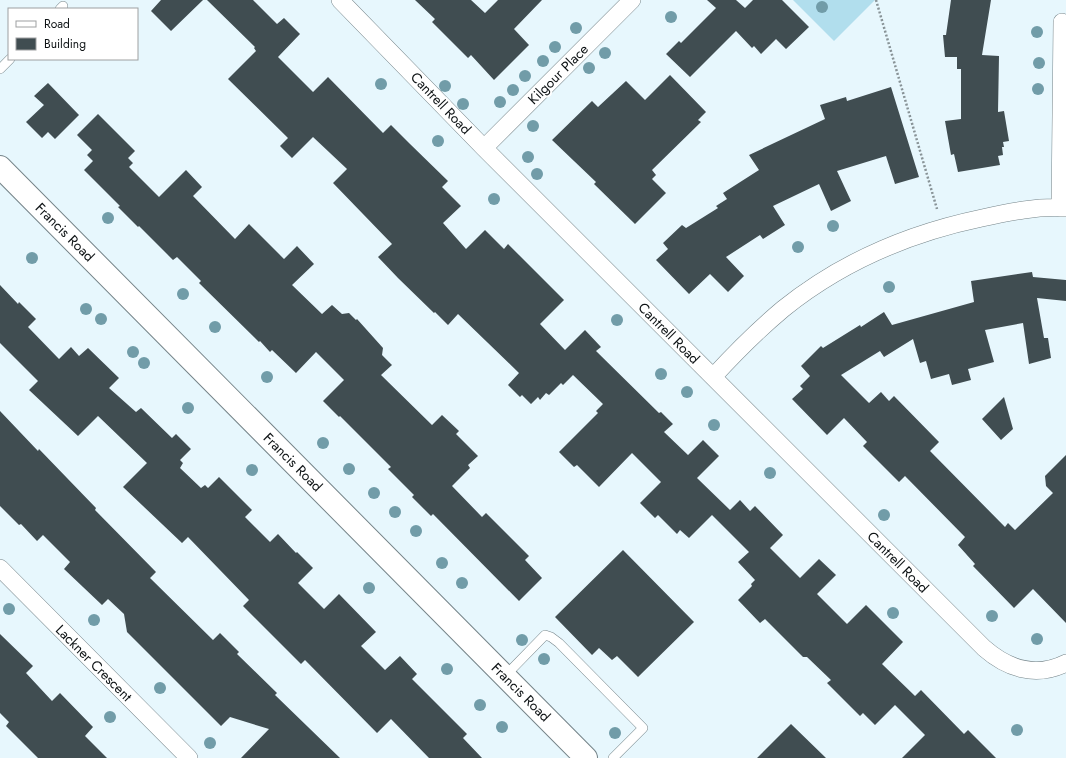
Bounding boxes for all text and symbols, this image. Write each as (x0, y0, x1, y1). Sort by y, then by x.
legend (8, 8, 138, 60)
text: Road (44, 15, 70, 33)
text: Building (44, 35, 86, 53)
street label: Kilgour Place (523, 39, 593, 109)
street label: Cantrell Road (406, 67, 476, 139)
street label: Francis Road (31, 198, 99, 266)
street label: Cantrell Road (634, 298, 704, 368)
street label: Francis Road (259, 428, 327, 496)
street label: Cantrell Road (863, 527, 933, 597)
street label: Lackner Crescent (51, 620, 137, 706)
street label: Francis Road (487, 658, 555, 726)

